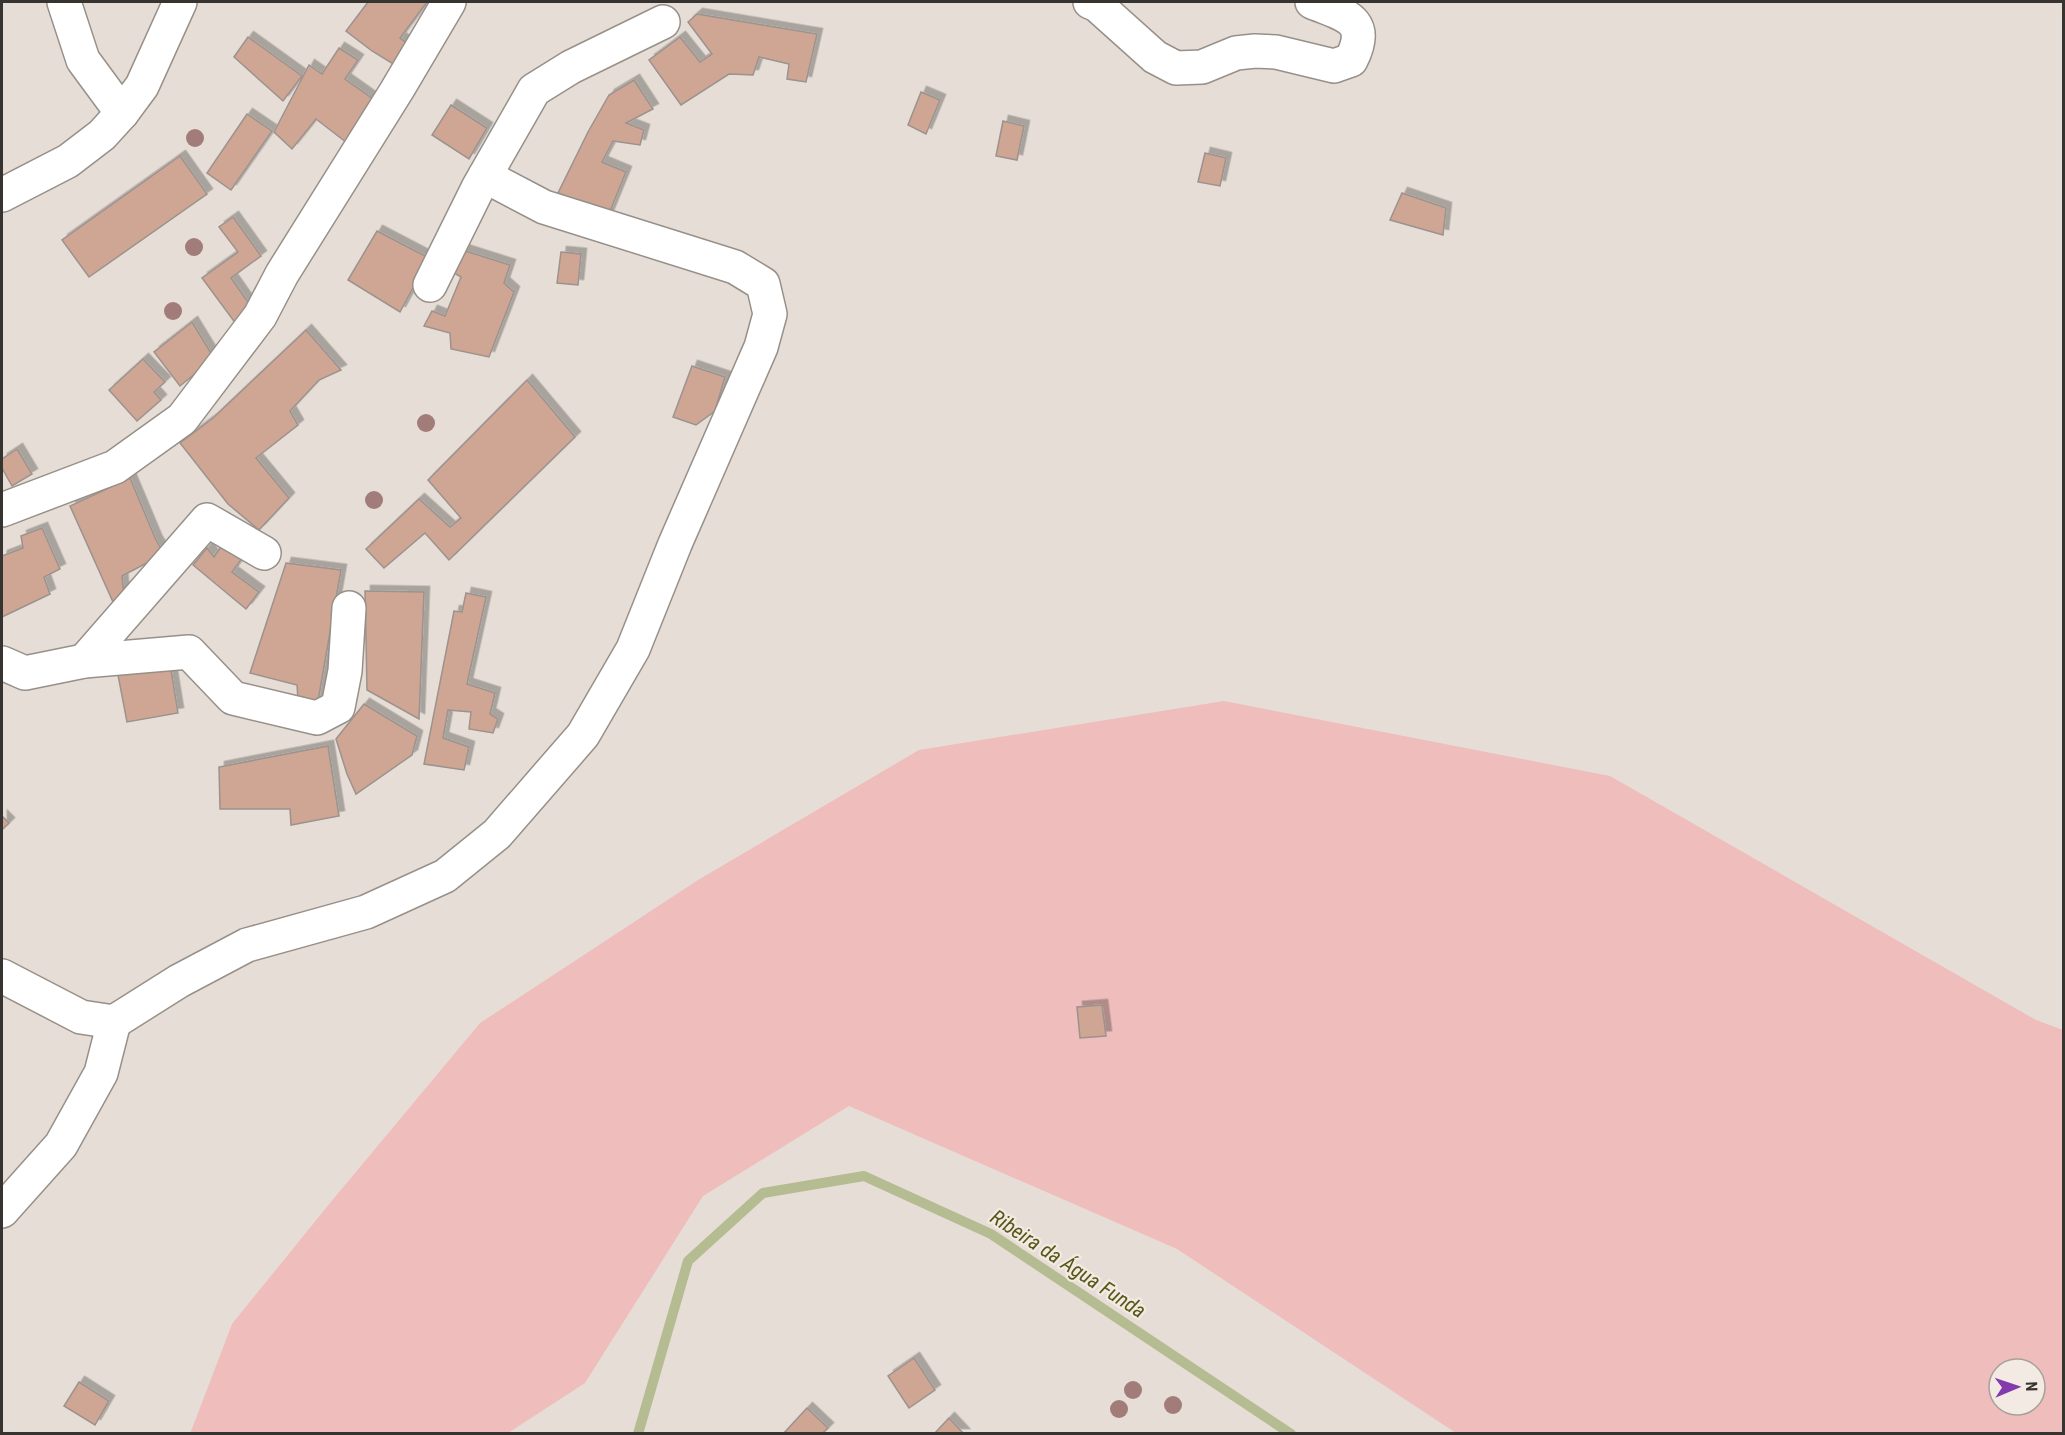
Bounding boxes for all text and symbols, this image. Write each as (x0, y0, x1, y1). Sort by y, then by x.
water label: Ribeira da Água Funda (986, 1205, 1150, 1323)
north arrow (1987, 1357, 2047, 1417)
text: N (2022, 1381, 2041, 1392)

